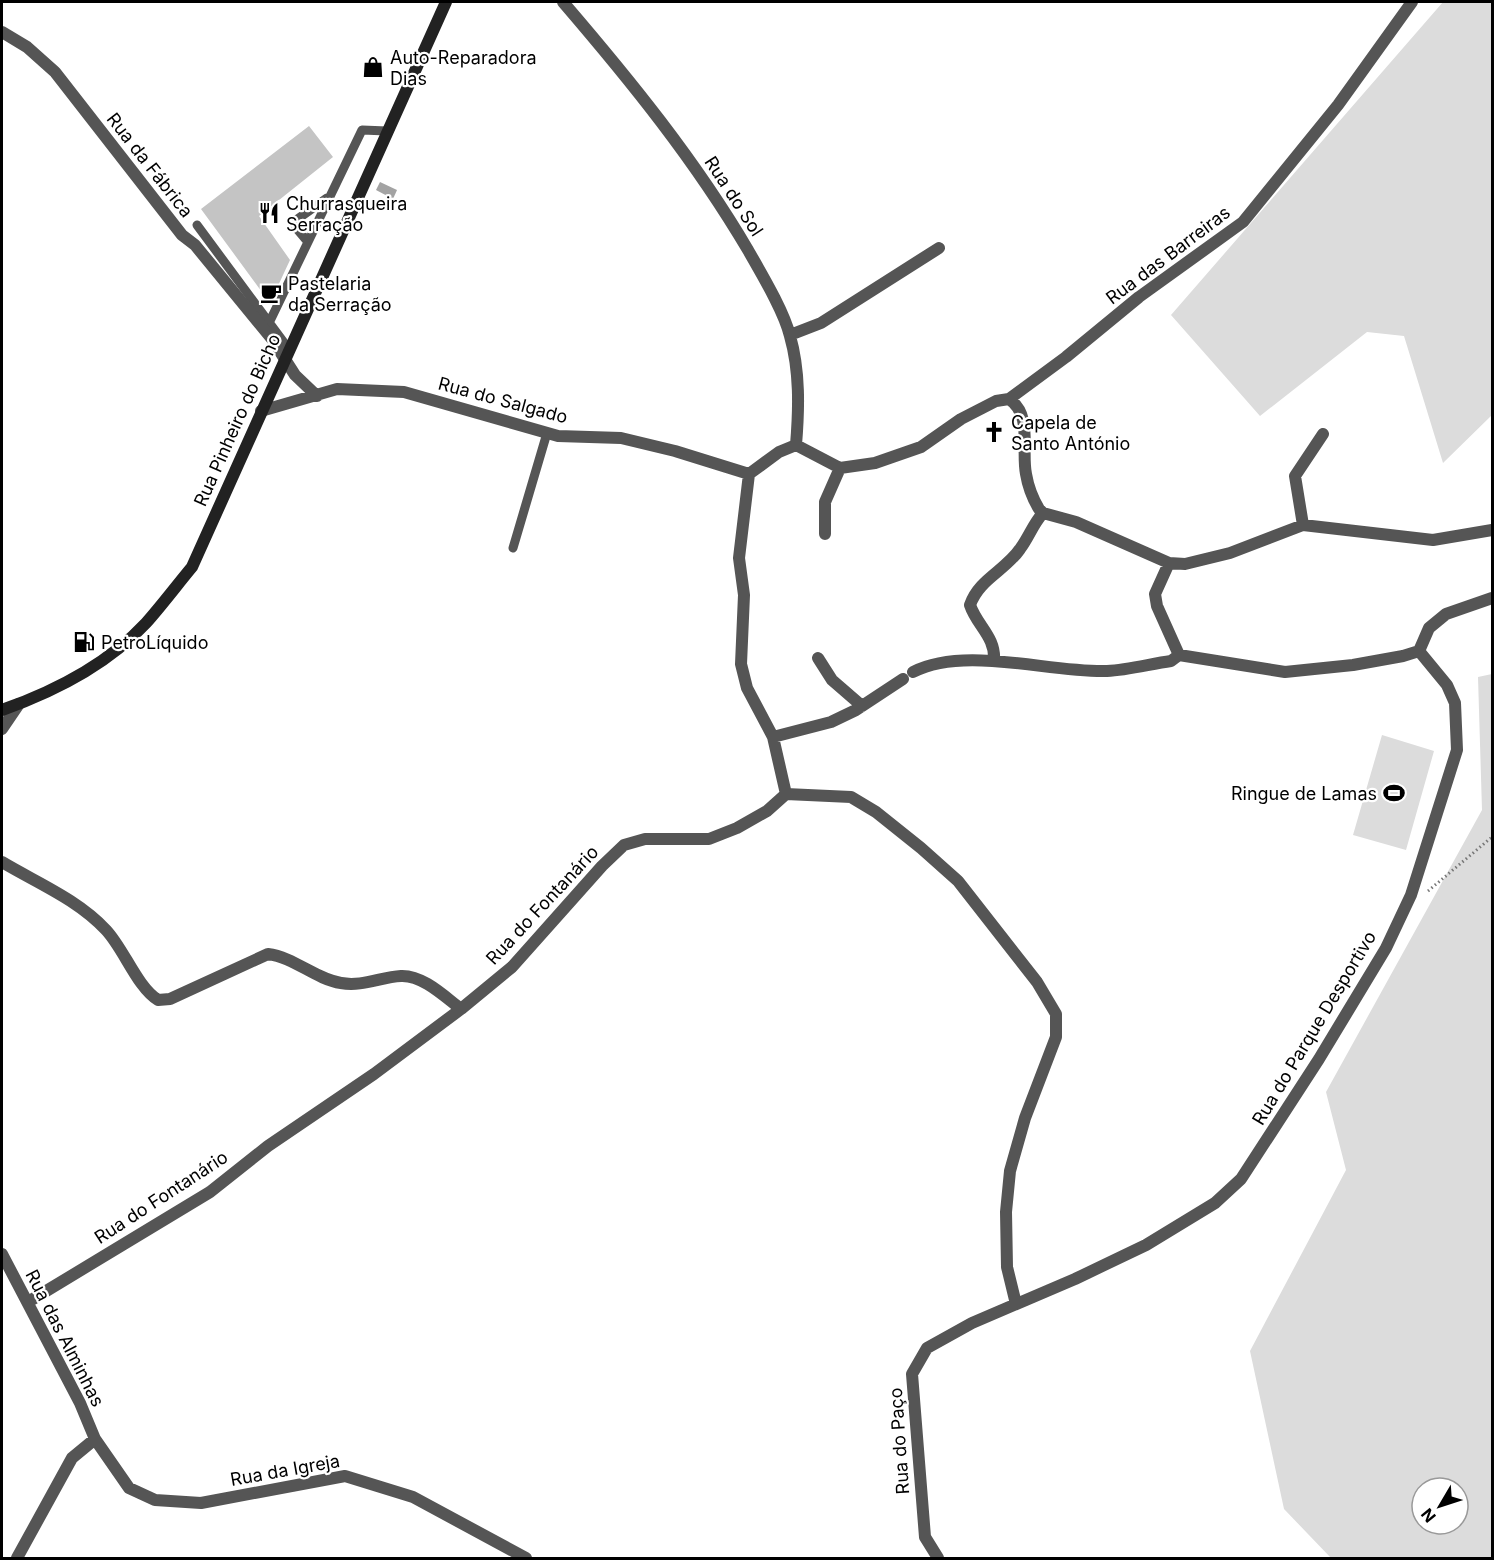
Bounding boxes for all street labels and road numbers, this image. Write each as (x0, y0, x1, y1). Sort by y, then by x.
street label: Rua da Fábrica (103, 109, 197, 221)
street label: Rua do Sol (700, 152, 768, 240)
street label: Rua das Barreiras (1102, 202, 1234, 308)
street label: Rua Pinheiro do Bicho (189, 331, 285, 509)
street label: Rua do Salgado (436, 373, 570, 427)
street label: Rua do Fontanário (482, 841, 602, 969)
street label: Rua do Parque Desportivo (1248, 927, 1380, 1129)
street label: Rua do Fontanário (90, 1146, 232, 1248)
street label: Rua das Alminhas (21, 1266, 109, 1410)
street label: Rua do Paço (885, 1387, 913, 1495)
street label: Rua da Igreja (229, 1450, 341, 1490)

